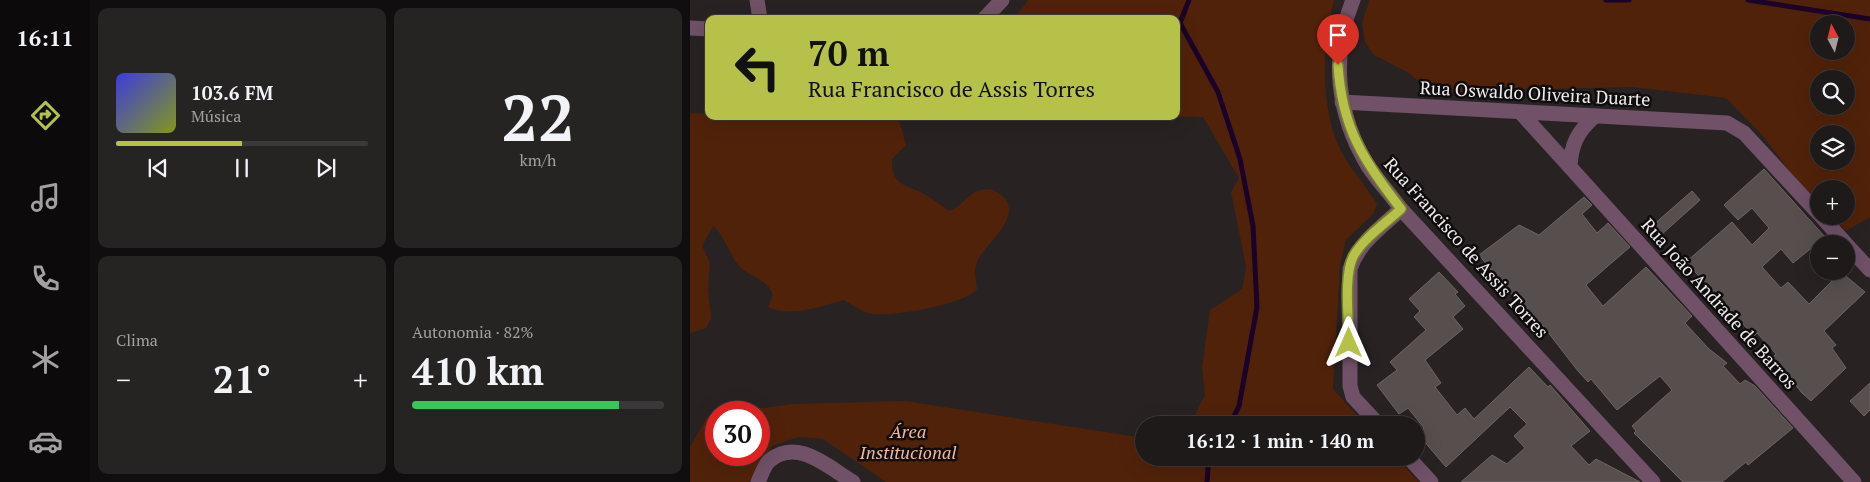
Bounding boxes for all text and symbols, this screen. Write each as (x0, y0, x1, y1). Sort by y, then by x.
pin (1317, 14, 1359, 65)
north arrow (1810, 15, 1855, 60)
map controls (1810, 15, 1855, 280)
icon: arrive (1324, 21, 1352, 49)
text: 16:11 (16, 23, 74, 52)
text: 70 m (808, 30, 889, 76)
icon: left (725, 35, 790, 100)
button: search (1810, 70, 1855, 115)
text: 22 (501, 73, 575, 160)
text: Rua Francisco de Assis Torres (808, 74, 1095, 103)
street label: Rua Oswaldo Oliveira Duarte (1419, 75, 1651, 111)
text: 103.6 FM (191, 80, 273, 105)
icon: directions (28, 98, 63, 133)
text: Música (191, 105, 241, 127)
button: layers (1810, 125, 1855, 170)
text: km/h (520, 149, 556, 171)
street label: Rua Francisco de Assis Torres (1379, 152, 1554, 343)
icon: previous (144, 154, 172, 182)
icon: pause (228, 154, 256, 182)
icon: next (312, 154, 340, 182)
icon: music (28, 180, 63, 215)
button: + (1810, 180, 1855, 225)
street label: Rua João Andrade de Barros (1637, 213, 1803, 394)
button: − (1810, 235, 1855, 280)
icon: phone (28, 261, 63, 296)
position arrow (1322, 316, 1374, 368)
text: Autonomia · 82% (412, 321, 534, 343)
text: Clima (116, 329, 158, 351)
icon: climate (28, 342, 63, 377)
text: 410 km (412, 346, 544, 396)
text: 21° (213, 354, 271, 404)
text: − (116, 361, 131, 398)
text: + (353, 361, 368, 398)
speed limit sign: 30 (705, 401, 770, 466)
park label: Área Institucional (859, 419, 956, 464)
icon: car (28, 424, 63, 459)
text: 16:12 · 1 min · 140 m (1186, 428, 1374, 453)

